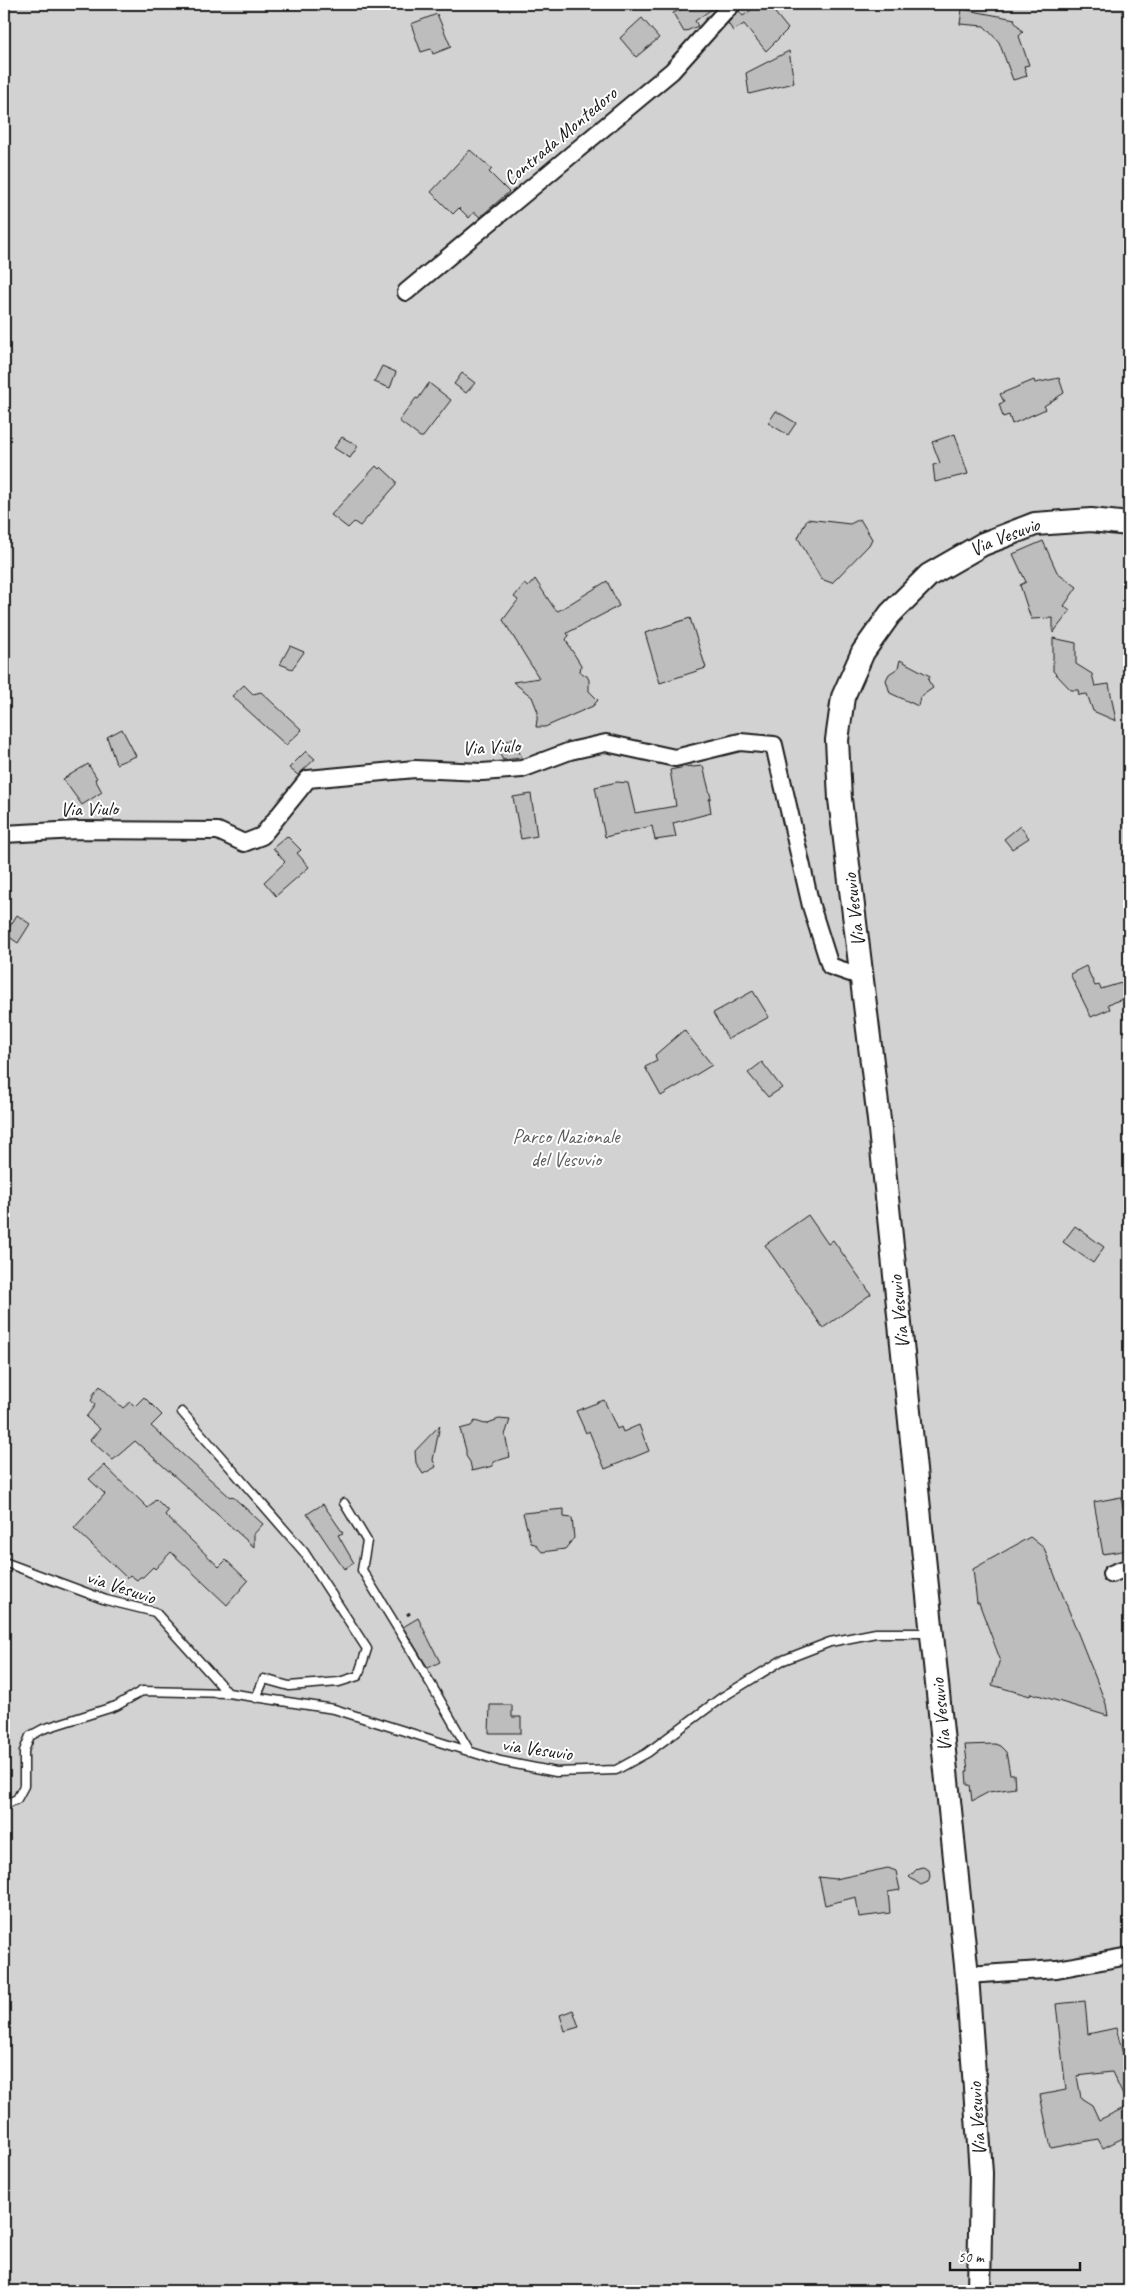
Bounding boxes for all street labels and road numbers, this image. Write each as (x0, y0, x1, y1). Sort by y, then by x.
street label: Contrada Montedoro (498, 81, 623, 191)
street label: Via Vesuvio (965, 511, 1041, 562)
street label: Via Viulo (461, 733, 523, 761)
street label: Via Viulo (60, 796, 120, 822)
street label: Via Vesuvio (837, 871, 871, 948)
street label: Via Vesuvio (883, 1273, 915, 1350)
street label: via Vesuvio (83, 1564, 159, 1610)
street label: Via Vesuvio (925, 1676, 957, 1753)
street label: via Vesuvio (500, 1732, 575, 1766)
street label: Via Vesuvio (962, 2080, 992, 2157)

